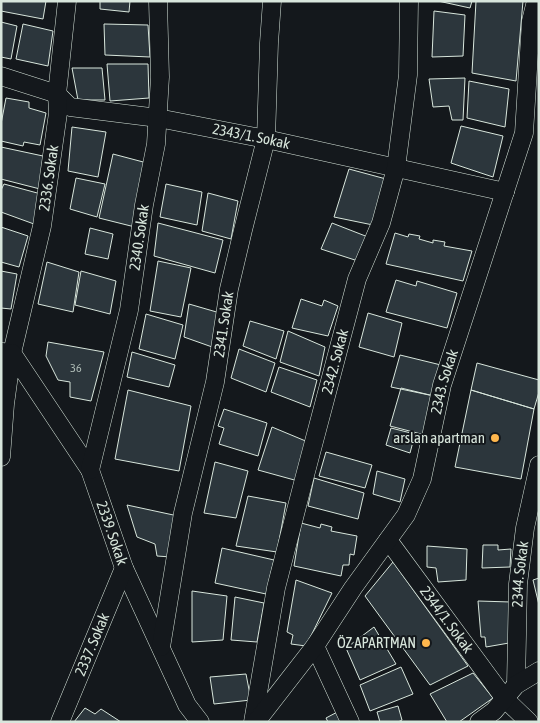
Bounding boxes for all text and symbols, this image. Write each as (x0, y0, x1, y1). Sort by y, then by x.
street label: 2343/1. Sokak (211, 120, 292, 152)
street label: 2336. Sokak (35, 143, 61, 212)
street label: 2340. Sokak (126, 203, 152, 271)
street label: 2341. Sokak (210, 290, 237, 358)
street label: 2342. Sokak (318, 327, 351, 396)
street label: 2343. Sokak (427, 347, 461, 416)
house number: 36 (70, 361, 82, 375)
place label: arslan apartman (393, 429, 485, 446)
marker: arslan apartman (489, 432, 501, 444)
street label: 2339. Sokak (93, 499, 131, 568)
street label: 2344. Sokak (509, 540, 531, 607)
street label: 2344/1. Sokak (417, 583, 477, 656)
street label: 2337. Sokak (71, 610, 113, 678)
place label: ÖZ APARTMAN (337, 634, 416, 651)
marker: ÖZ APARTMAN (420, 637, 432, 649)

